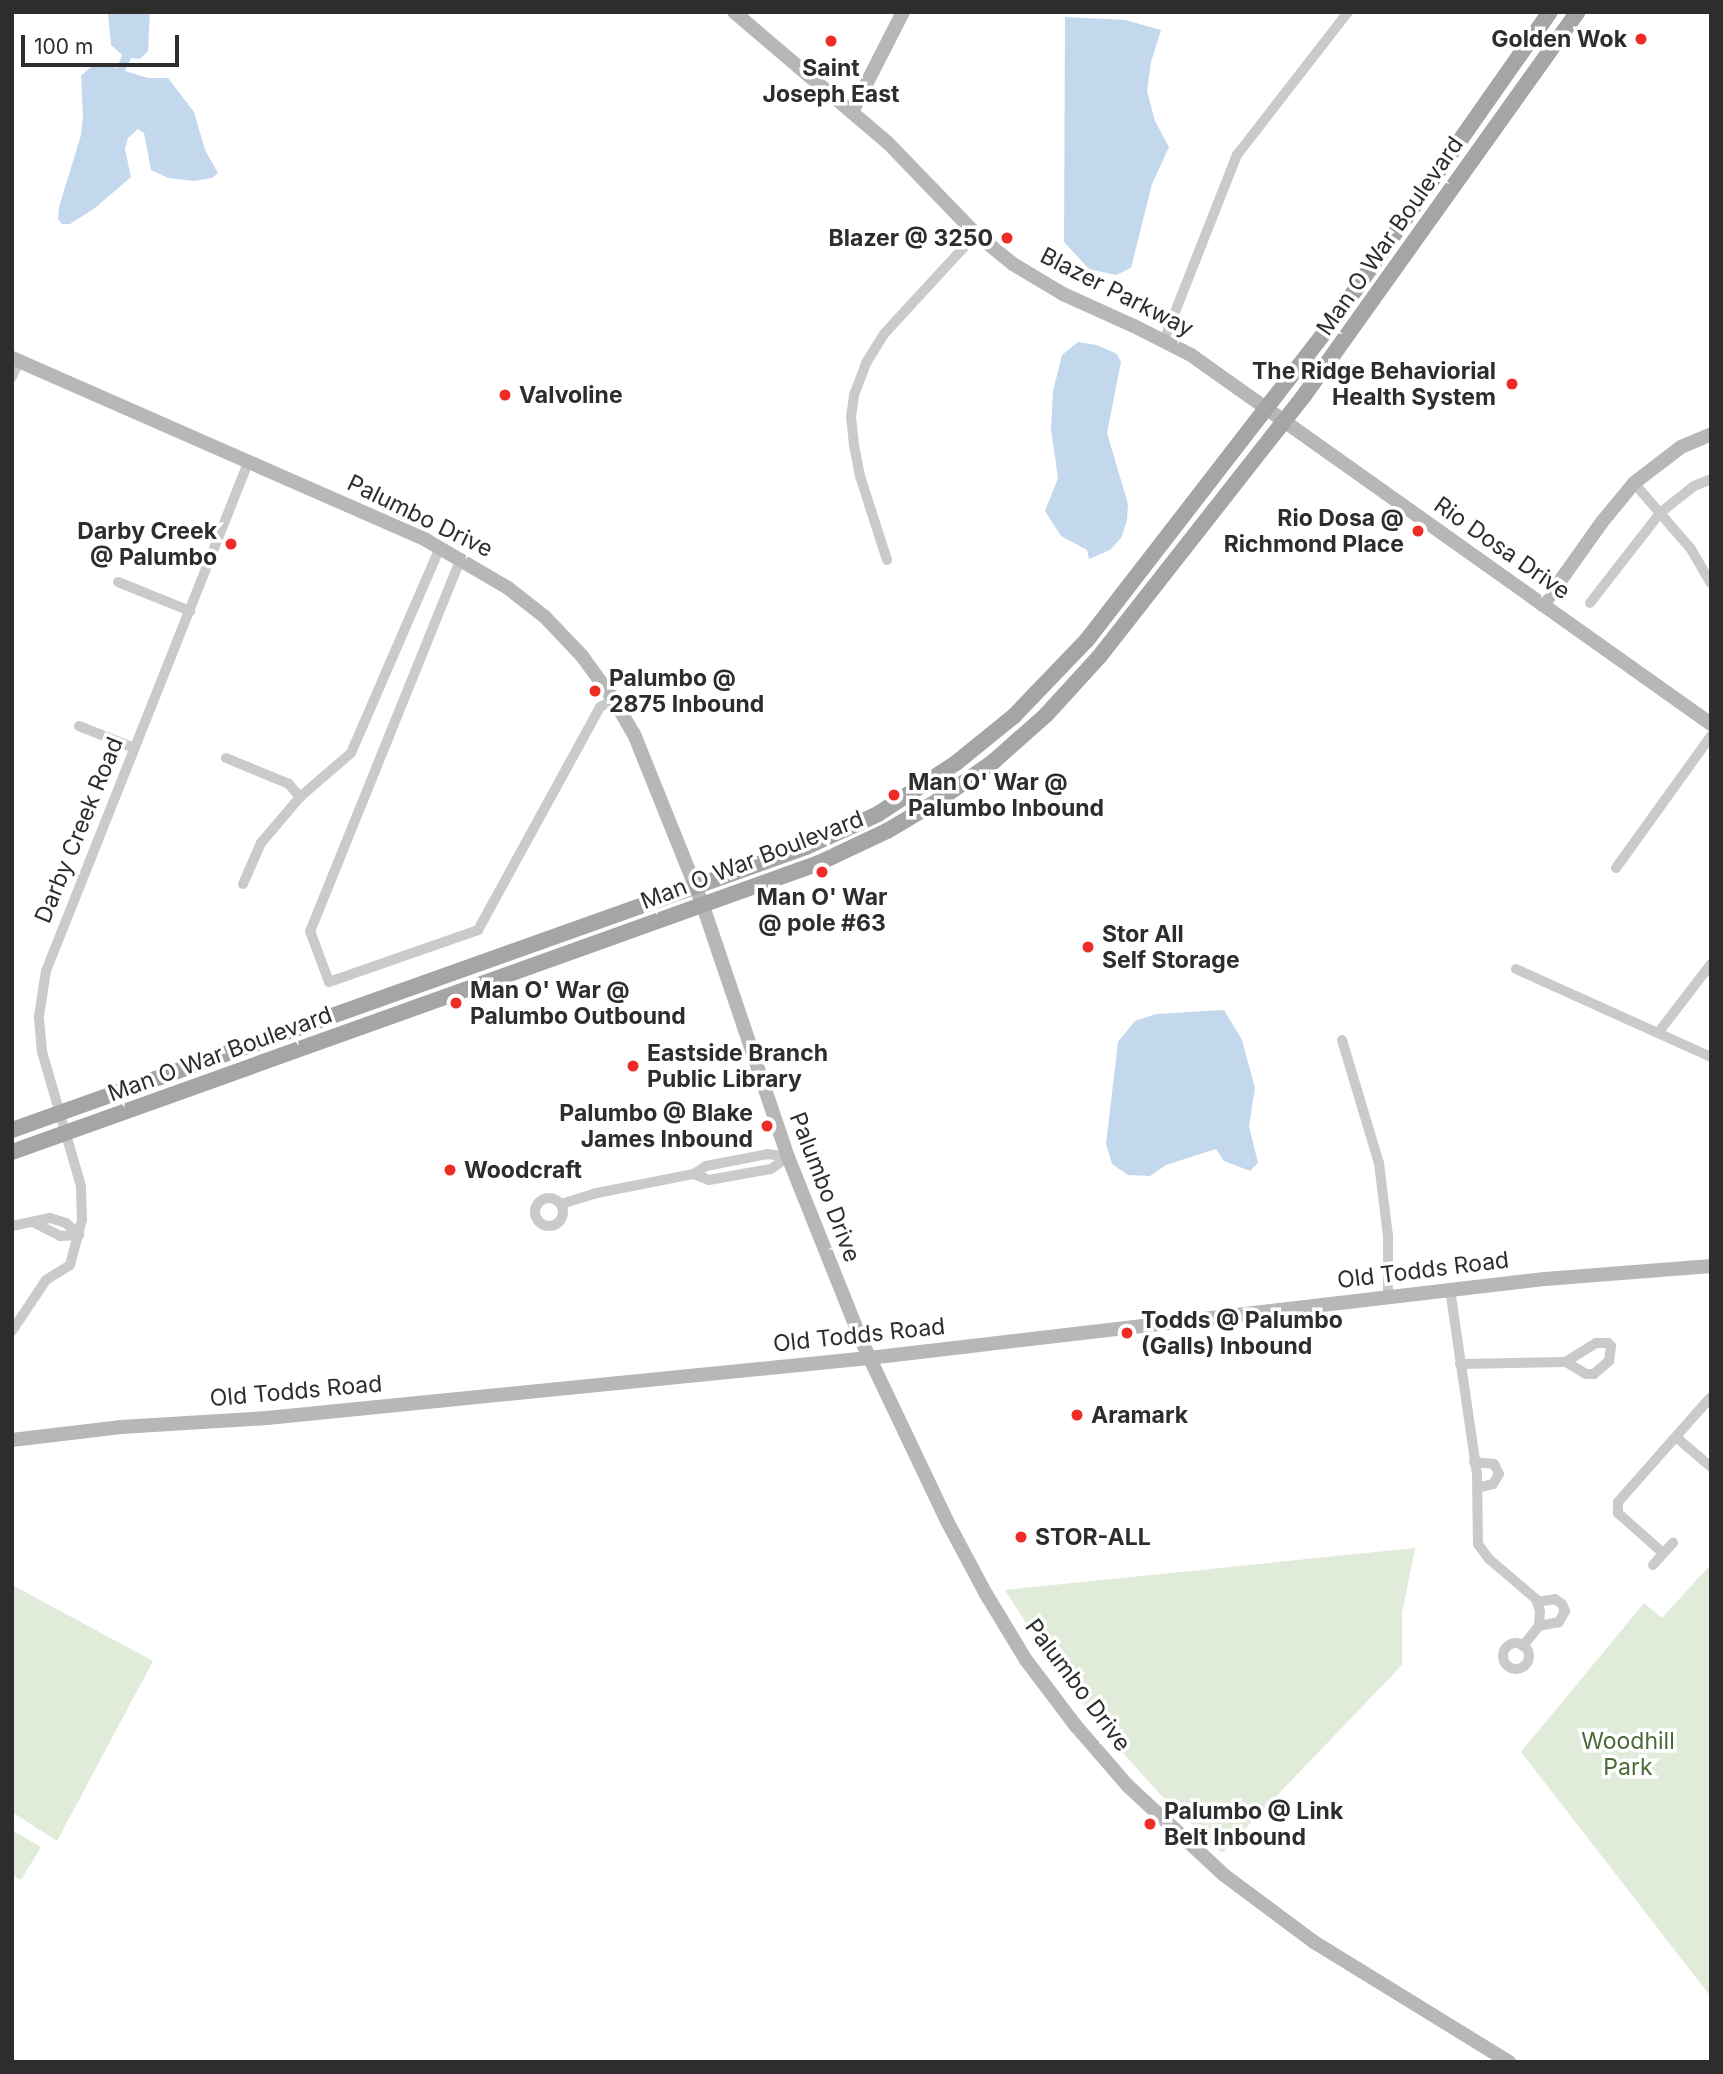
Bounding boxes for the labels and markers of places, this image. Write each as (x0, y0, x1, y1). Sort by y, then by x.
place label: Golden Wok (1491, 25, 1627, 53)
marker: Saint Joseph East (821, 31, 841, 51)
marker: Golden Wok (1633, 31, 1649, 47)
place label: Saint Joseph East (762, 54, 900, 108)
place label: Blazer @ 3250 (829, 224, 993, 252)
marker: Blazer @ 3250 (999, 230, 1015, 246)
place label: The Ridge Behaviorial Health System (1252, 357, 1496, 411)
marker: The Ridge Behaviorial Health System (1502, 374, 1522, 394)
place label: Valvoline (519, 381, 623, 409)
marker: Valvoline (497, 387, 513, 403)
place label: Rio Dosa @ Richmond Place (1224, 504, 1404, 558)
place label: Darby Creek @ Palumbo (77, 517, 217, 571)
marker: Rio Dosa @ Richmond Place (1410, 523, 1426, 539)
marker: Darby Creek @ Palumbo (223, 536, 239, 552)
place label: Palumbo @ 2875 Inbound (609, 664, 764, 718)
marker: Palumbo @ 2875 Inbound (587, 683, 603, 699)
place label: Man O' War @ Palumbo Inbound (908, 768, 1104, 822)
marker: Man O' War @ Palumbo Inbound (886, 787, 902, 803)
marker: Man O' War @ pole #63 (814, 864, 830, 880)
place label: Man O' War @ pole #63 (757, 883, 887, 937)
place label: Stor All Self Storage (1102, 920, 1240, 974)
marker: Stor All Self Storage (1080, 939, 1096, 955)
place label: Man O' War @ Palumbo Outbound (470, 976, 686, 1030)
marker: Man O' War @ Palumbo Outbound (448, 995, 464, 1011)
place label: Eastside Branch Public Library (647, 1039, 828, 1093)
marker: Eastside Branch Public Library (625, 1058, 641, 1074)
place label: Palumbo @ Blake James Inbound (559, 1099, 753, 1153)
marker: Palumbo @ Blake James Inbound (759, 1118, 775, 1134)
place label: Woodcraft (464, 1156, 582, 1184)
marker: Woodcraft (442, 1162, 458, 1178)
place label: Todds @ Palumbo (Galls) Inbound (1141, 1306, 1343, 1360)
marker: Todds @ Palumbo (Galls) Inbound (1119, 1325, 1135, 1341)
place label: Aramark (1091, 1401, 1188, 1429)
marker: Aramark (1069, 1407, 1085, 1423)
place label: STOR-ALL (1035, 1523, 1151, 1551)
marker: STOR-ALL (1013, 1529, 1029, 1545)
place label: Palumbo @ Link Belt Inbound (1164, 1797, 1343, 1851)
marker: Palumbo @ Link Belt Inbound (1142, 1816, 1158, 1832)

